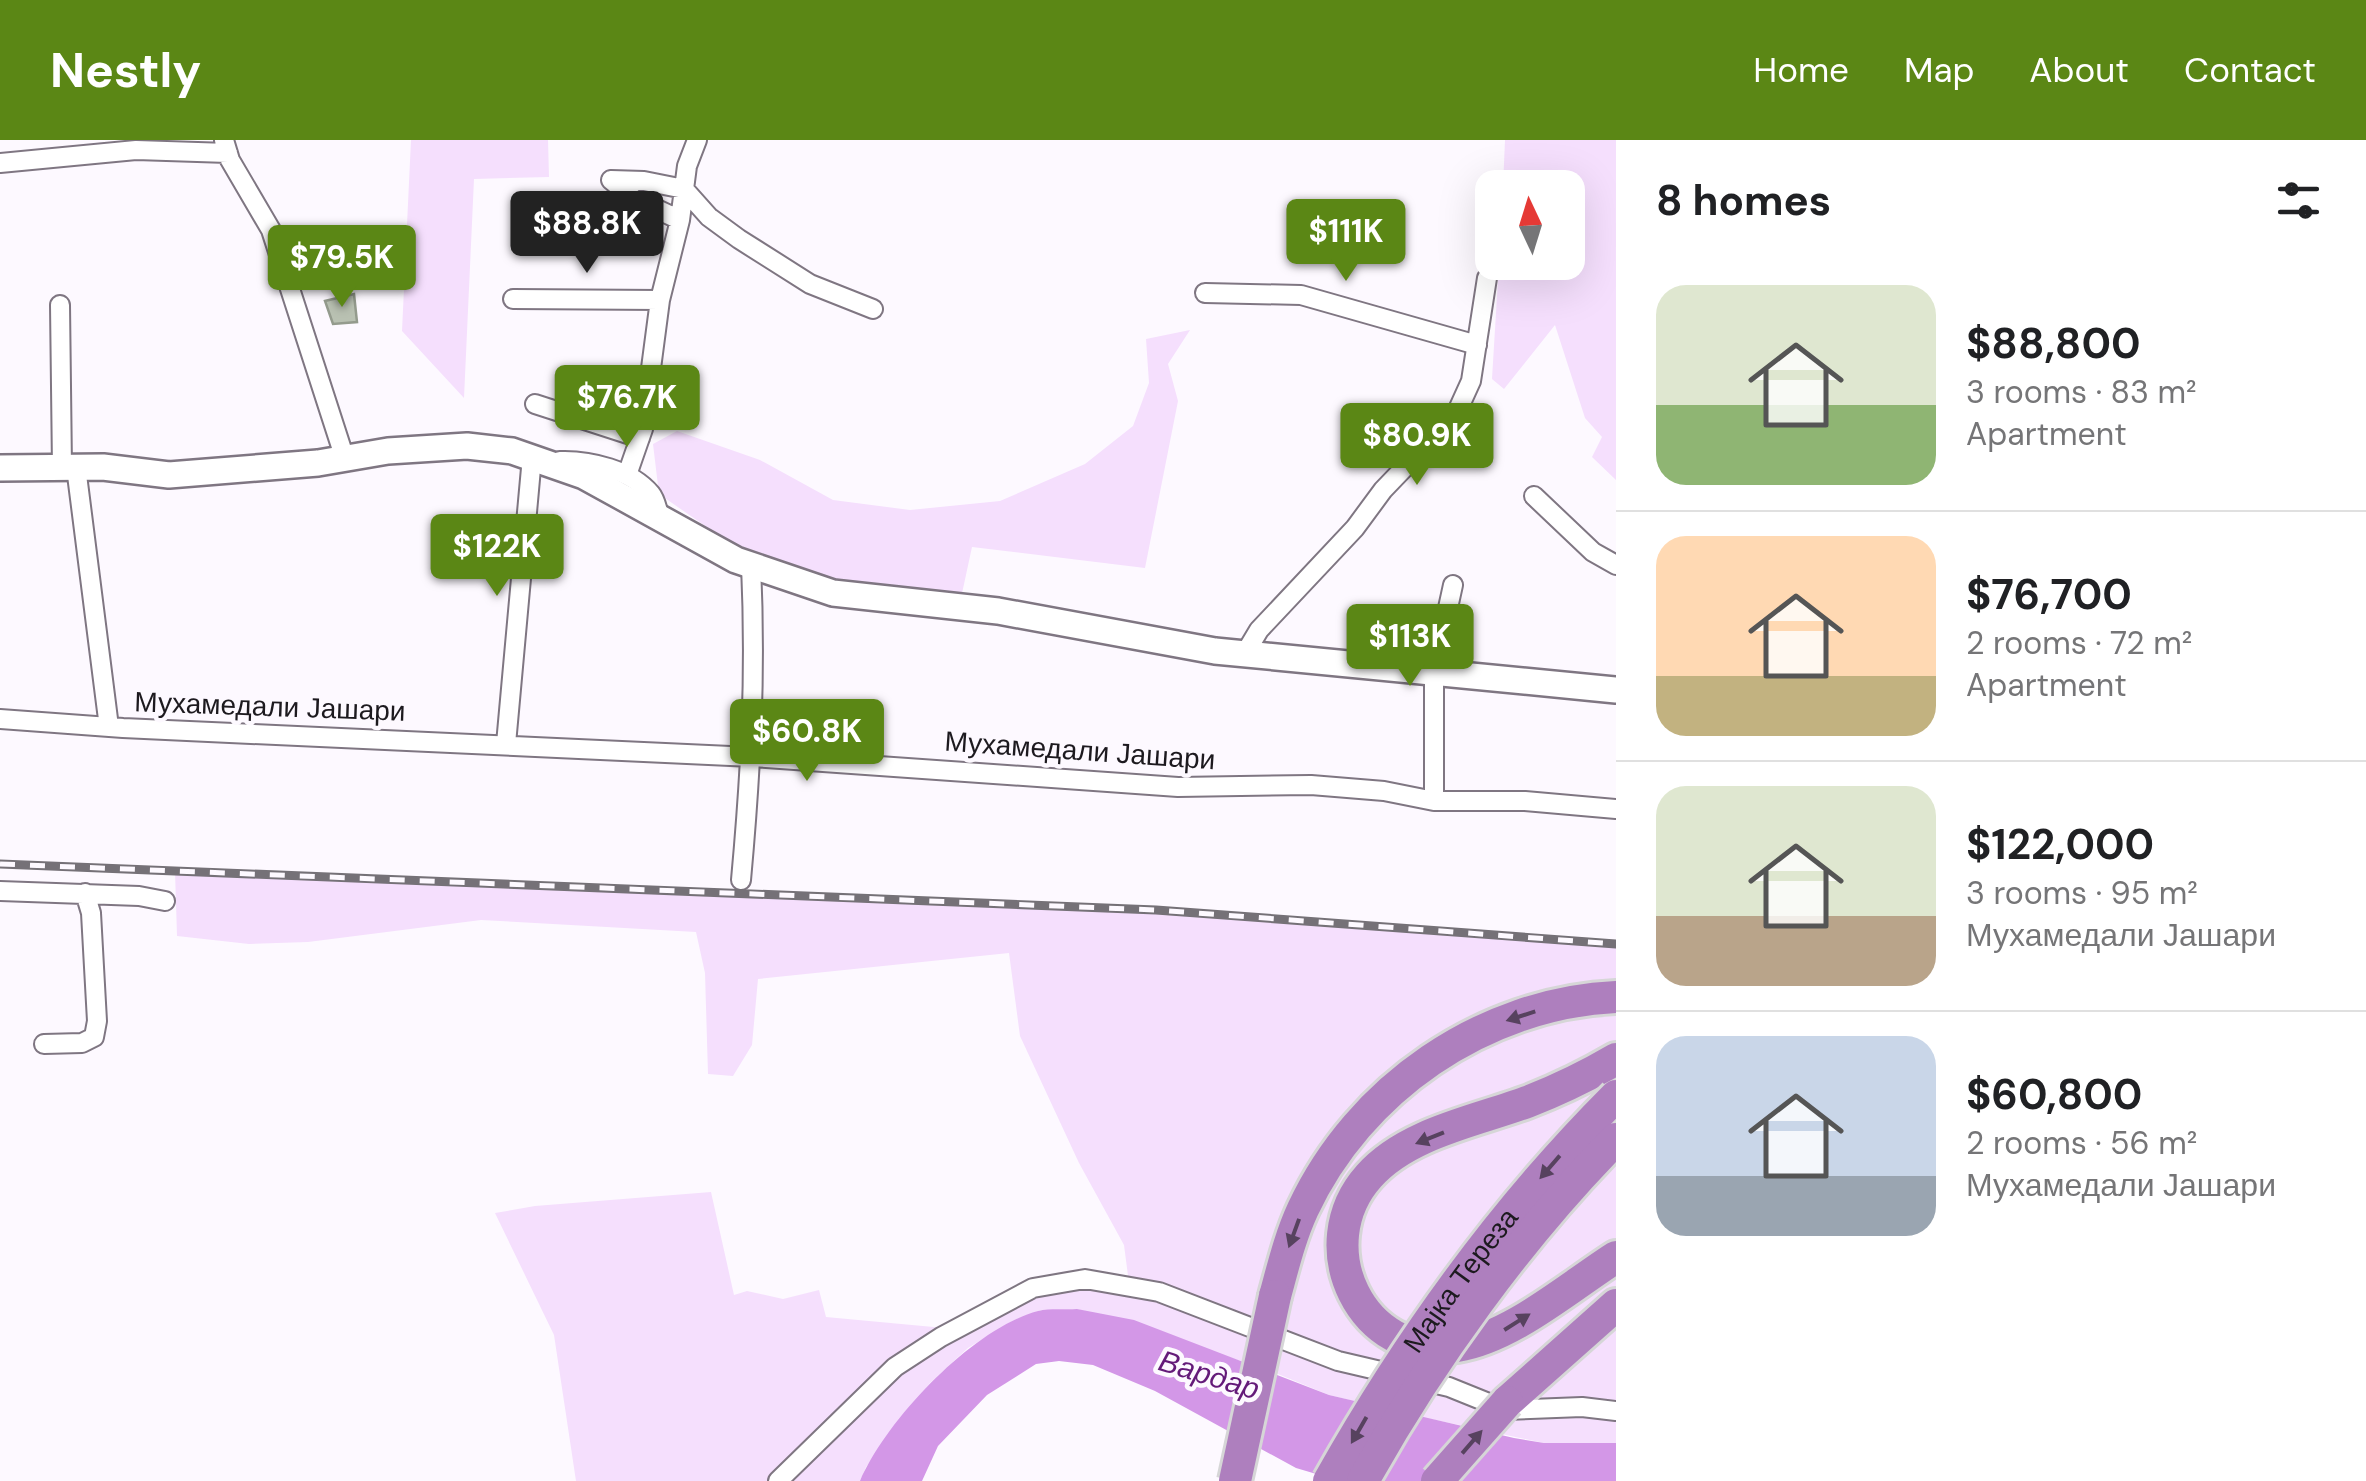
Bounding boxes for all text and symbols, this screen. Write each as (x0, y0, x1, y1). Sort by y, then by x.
text: Nestly (50, 39, 201, 102)
text: Home (1753, 47, 1849, 93)
text: Map (1904, 47, 1974, 93)
text: About (2029, 47, 2129, 93)
text: Contact (2184, 47, 2316, 93)
north arrow (1475, 170, 1585, 280)
map controls (1475, 170, 1585, 280)
text: 8 homes (1656, 173, 1831, 228)
icon: filters (2271, 173, 2326, 228)
pin: $88.8K (506, 191, 668, 276)
pin: $111K (1276, 199, 1416, 284)
text: $88.8K (532, 202, 642, 244)
text: $111K (1308, 210, 1384, 252)
pin: $79.5K (261, 225, 423, 310)
text: $79.5K (290, 236, 394, 278)
text: $88,800 (1966, 316, 2141, 371)
icon: home (1736, 325, 1856, 445)
pin: $76.7K (546, 365, 708, 450)
text: 3 rooms · 83 m² (1966, 371, 2197, 413)
text: $76.7K (577, 376, 677, 418)
pin: $80.9K (1336, 403, 1498, 488)
text: Apartment (1966, 413, 2127, 455)
text: $80.9K (1362, 414, 1472, 456)
pin: $122K (427, 514, 567, 599)
text: $122K (453, 525, 541, 567)
text: $76,700 (1966, 567, 2132, 622)
icon: home (1736, 576, 1856, 696)
pin: $113K (1340, 604, 1480, 689)
text: $113K (1369, 615, 1451, 657)
text: 2 rooms · 72 m² (1966, 622, 2192, 664)
text: Apartment (1966, 664, 2127, 706)
street label: Мухамедали Јашари (134, 683, 406, 730)
pin: $60.8K (726, 699, 888, 784)
text: $60.8K (752, 710, 862, 752)
street label: Мухамедали Јашари (943, 723, 1217, 778)
text: $122,000 (1966, 817, 2154, 872)
icon: home (1736, 826, 1856, 946)
text: 3 rooms · 95 m² (1966, 872, 2198, 914)
text: Мухамедали Јашари (1966, 914, 2276, 956)
one-way arrow (1505, 1010, 1535, 1025)
text: $60,800 (1966, 1067, 2142, 1122)
icon: home (1736, 1076, 1856, 1196)
text: 2 rooms · 56 m² (1966, 1122, 2197, 1164)
one-way arrow (1415, 1130, 1445, 1146)
one-way arrow (1539, 1155, 1561, 1180)
text: Мухамедали Јашари (1966, 1164, 2276, 1206)
street label: Мајка Тереза (1395, 1200, 1527, 1360)
one-way arrow (1286, 1219, 1301, 1249)
one-way arrow (1503, 1313, 1531, 1331)
water label: Вардар (1154, 1341, 1264, 1408)
one-way arrow (1350, 1416, 1368, 1444)
one-way arrow (1460, 1429, 1482, 1454)

